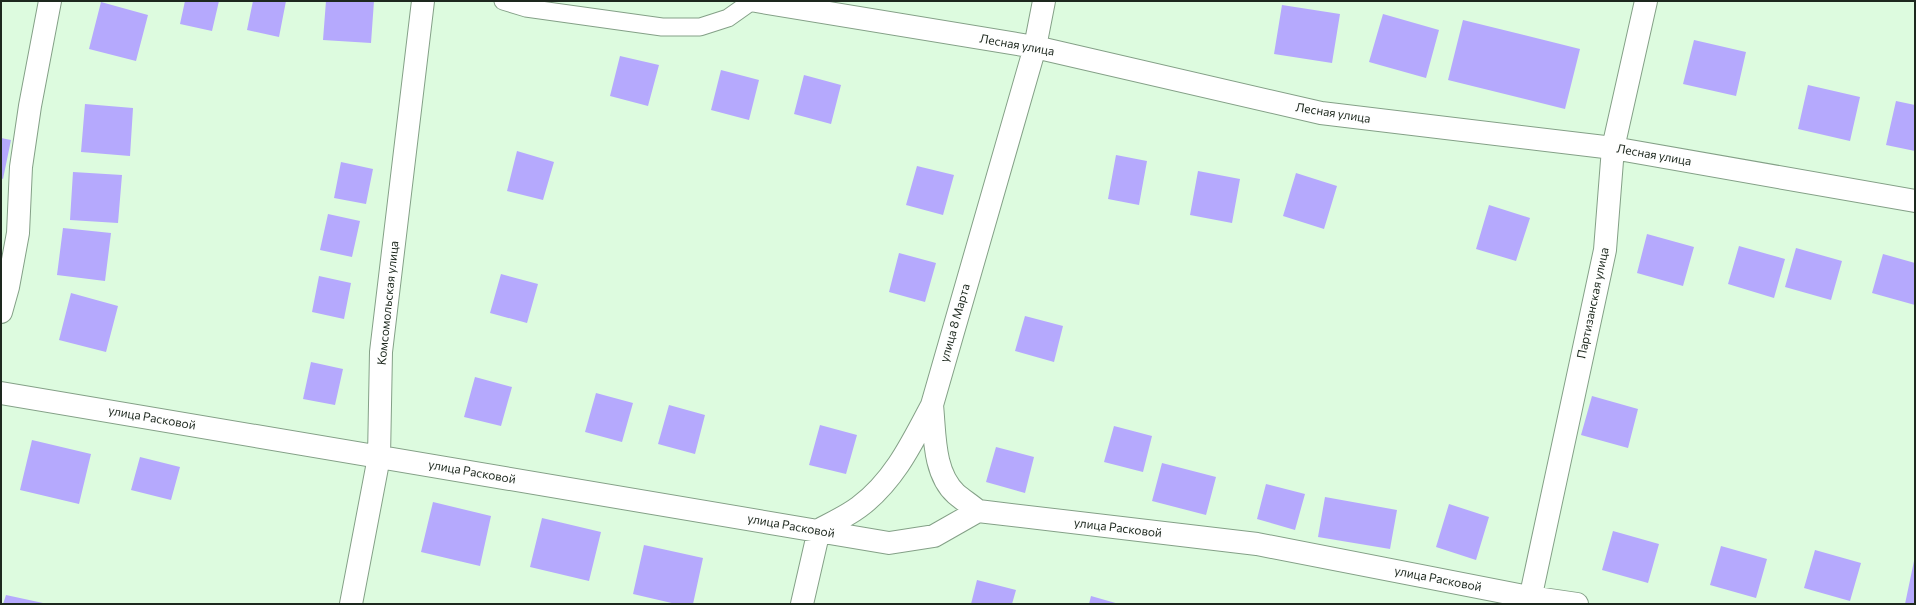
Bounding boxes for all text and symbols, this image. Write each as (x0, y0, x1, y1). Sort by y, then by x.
street label: Лесная улица (979, 31, 1056, 57)
street label: Лесная улица (1295, 99, 1372, 125)
street label: Лесная улица (1616, 141, 1693, 167)
street label: Комсомольская улица (374, 240, 401, 366)
street label: Партизанская улица (1573, 246, 1611, 360)
street label: улица 8 Марта (936, 282, 972, 364)
street label: улица Расковой (107, 402, 197, 432)
street label: улица Расковой (427, 456, 517, 486)
street label: улица Расковой (746, 510, 836, 540)
street label: улица Расковой (1073, 515, 1163, 539)
street label: улица Расковой (1393, 563, 1483, 593)

